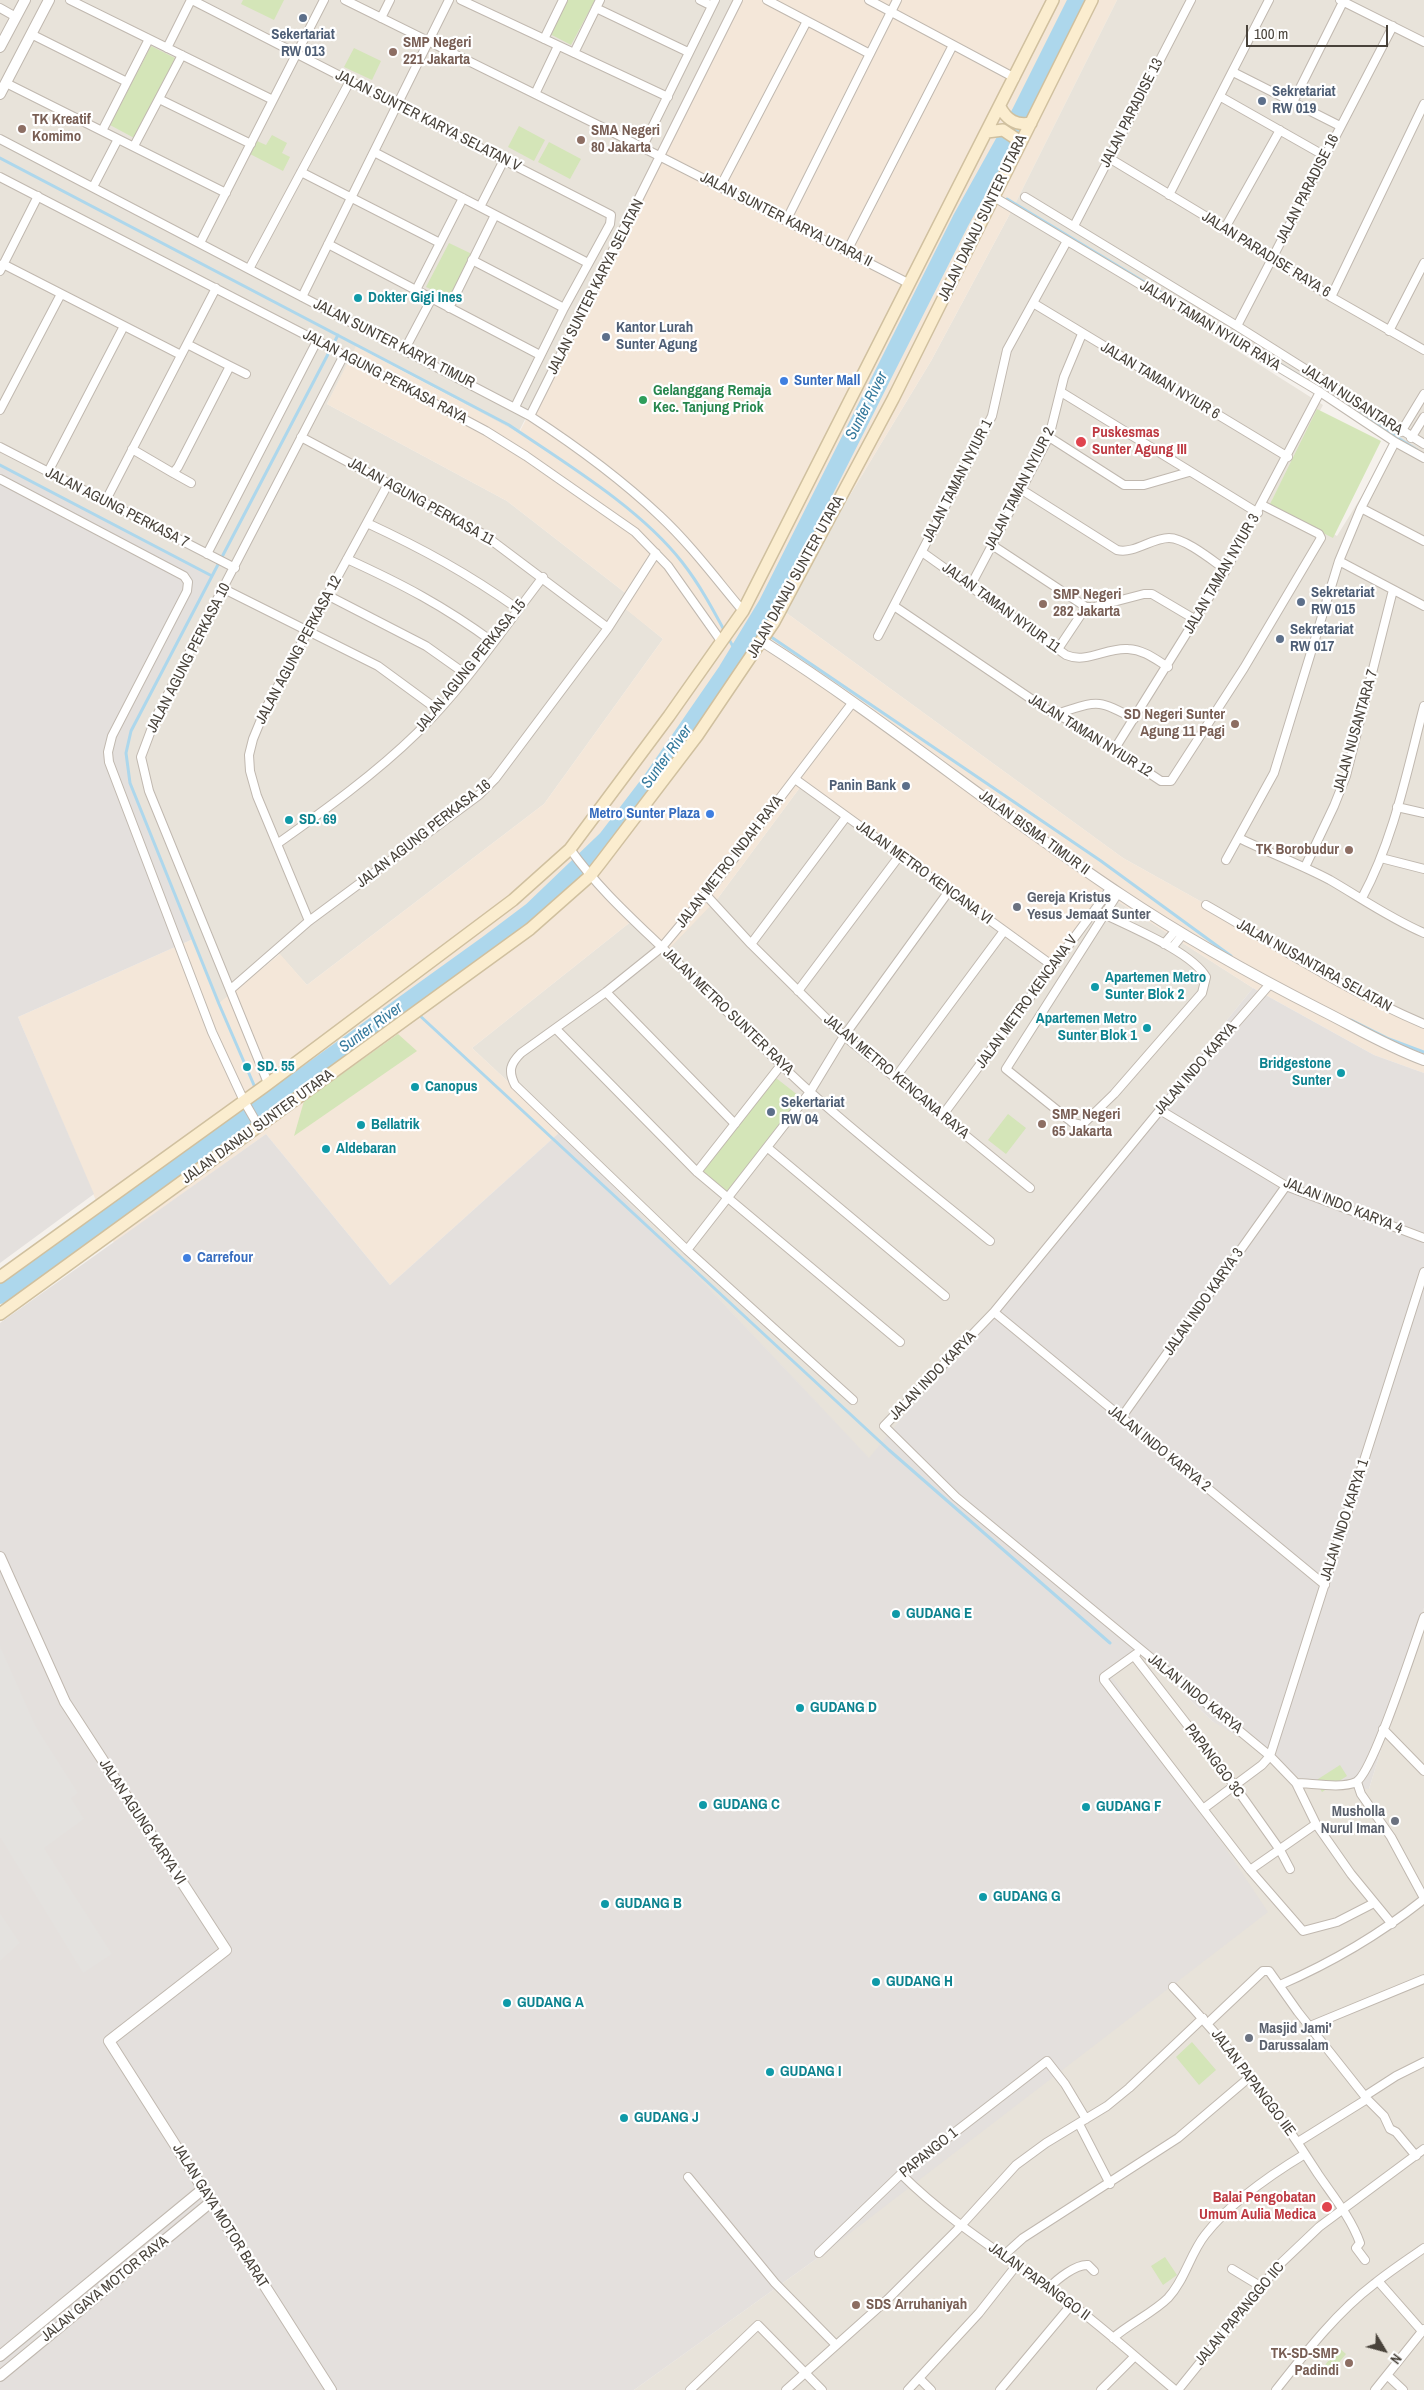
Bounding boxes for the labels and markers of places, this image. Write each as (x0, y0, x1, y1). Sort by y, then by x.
marker: Sekertariat RW 013 (297, 12, 309, 24)
place label: Sekertariat RW 013 (271, 26, 335, 61)
place label: SMP Negeri 221 Jakarta (403, 34, 471, 69)
marker: SMP Negeri 221 Jakarta (387, 46, 399, 58)
place label: Sekretariat RW 019 (1272, 83, 1336, 118)
marker: Sekretariat RW 019 (1256, 95, 1268, 107)
place label: TK Kreatif Komimo (32, 111, 91, 146)
place label: SMA Negeri 80 Jakarta (591, 122, 660, 157)
marker: TK Kreatif Komimo (16, 123, 28, 135)
marker: SMA Negeri 80 Jakarta (575, 134, 587, 146)
place label: Dokter Gigi Ines (368, 289, 462, 307)
marker: Dokter Gigi Ines (352, 292, 364, 304)
place label: Kantor Lurah Sunter Agung (616, 319, 697, 354)
marker: Kantor Lurah Sunter Agung (600, 331, 612, 343)
place label: Sunter Mall (794, 372, 860, 390)
marker: Sunter Mall (778, 375, 790, 387)
place label: Gelanggang Remaja Kec. Tanjung Priok (653, 382, 771, 417)
marker: Gelanggang Remaja Kec. Tanjung Priok (637, 394, 649, 406)
place label: Puskesmas Sunter Agung III (1092, 424, 1187, 459)
marker: Puskesmas Sunter Agung III (1074, 435, 1088, 449)
place label: Sekretariat RW 015 (1311, 584, 1375, 619)
place label: SMP Negeri 282 Jakarta (1053, 586, 1121, 621)
marker: Sekretariat RW 015 (1295, 596, 1307, 608)
marker: SMP Negeri 282 Jakarta (1037, 598, 1049, 610)
place label: Sekretariat RW 017 (1290, 621, 1354, 656)
marker: Sekretariat RW 017 (1274, 633, 1286, 645)
place label: SD Negeri Sunter Agung 11 Pagi (1124, 706, 1225, 741)
marker: SD Negeri Sunter Agung 11 Pagi (1229, 718, 1241, 730)
place label: Panin Bank (829, 777, 896, 795)
marker: Panin Bank (900, 780, 912, 792)
place label: Metro Sunter Plaza (589, 805, 700, 823)
marker: Metro Sunter Plaza (704, 808, 716, 820)
place label: SD. 69 (299, 811, 337, 829)
marker: SD. 69 (283, 814, 295, 826)
place label: TK Borobudur (1256, 841, 1339, 859)
marker: TK Borobudur (1343, 844, 1355, 856)
place label: Gereja Kristus Yesus Jemaat Sunter (1027, 889, 1151, 924)
marker: Gereja Kristus Yesus Jemaat Sunter (1011, 901, 1023, 913)
place label: Apartemen Metro Sunter Blok 2 (1105, 969, 1206, 1004)
marker: Apartemen Metro Sunter Blok 2 (1089, 981, 1101, 993)
place label: Apartemen Metro Sunter Blok 1 (1036, 1010, 1137, 1045)
marker: Apartemen Metro Sunter Blok 1 (1141, 1022, 1153, 1034)
place label: Bridgestone Sunter (1259, 1055, 1331, 1090)
place label: SD. 55 (257, 1058, 295, 1076)
marker: SD. 55 (241, 1061, 253, 1073)
marker: Bridgestone Sunter (1335, 1067, 1347, 1079)
place label: Canopus (425, 1078, 478, 1096)
marker: Canopus (409, 1081, 421, 1093)
place label: Sekertariat RW 04 (781, 1094, 845, 1129)
marker: Sekertariat RW 04 (765, 1106, 777, 1118)
place label: SMP Negeri 65 Jakarta (1052, 1106, 1120, 1141)
place label: Bellatrik (371, 1116, 420, 1134)
marker: SMP Negeri 65 Jakarta (1036, 1118, 1048, 1130)
marker: Bellatrik (355, 1119, 367, 1131)
place label: Aldebaran (336, 1140, 396, 1158)
marker: Aldebaran (320, 1143, 332, 1155)
place label: Carrefour (197, 1249, 253, 1267)
marker: Carrefour (181, 1252, 193, 1264)
place label: GUDANG E (906, 1605, 972, 1623)
marker: GUDANG E (890, 1608, 902, 1620)
place label: GUDANG D (810, 1699, 877, 1717)
marker: GUDANG D (794, 1702, 806, 1714)
place label: GUDANG C (713, 1796, 780, 1814)
place label: GUDANG F (1096, 1798, 1162, 1816)
marker: GUDANG C (697, 1799, 709, 1811)
marker: GUDANG F (1080, 1801, 1092, 1813)
place label: Musholla Nurul Iman (1321, 1803, 1385, 1838)
marker: Musholla Nurul Iman (1389, 1815, 1401, 1827)
place label: GUDANG G (993, 1888, 1061, 1906)
marker: GUDANG G (977, 1891, 989, 1903)
place label: GUDANG B (615, 1895, 682, 1913)
marker: GUDANG B (599, 1898, 611, 1910)
place label: GUDANG H (886, 1973, 953, 1991)
marker: GUDANG H (870, 1976, 882, 1988)
place label: GUDANG A (517, 1994, 584, 2012)
marker: GUDANG A (501, 1997, 513, 2009)
place label: Masjid Jami' Darussalam (1259, 2020, 1332, 2055)
marker: Masjid Jami' Darussalam (1243, 2032, 1255, 2044)
place label: GUDANG I (780, 2063, 841, 2081)
marker: GUDANG I (764, 2066, 776, 2078)
place label: GUDANG J (634, 2109, 699, 2127)
marker: GUDANG J (618, 2112, 630, 2124)
place label: Balai Pengobatan Umum Aulia Medica (1199, 2189, 1316, 2224)
marker: Balai Pengobatan Umum Aulia Medica (1320, 2200, 1334, 2214)
place label: SDS Arruhaniyah (866, 2296, 967, 2314)
marker: SDS Arruhaniyah (850, 2299, 862, 2311)
place label: TK-SD-SMP Padindi (1271, 2345, 1339, 2380)
marker: TK-SD-SMP Padindi (1343, 2357, 1355, 2369)

